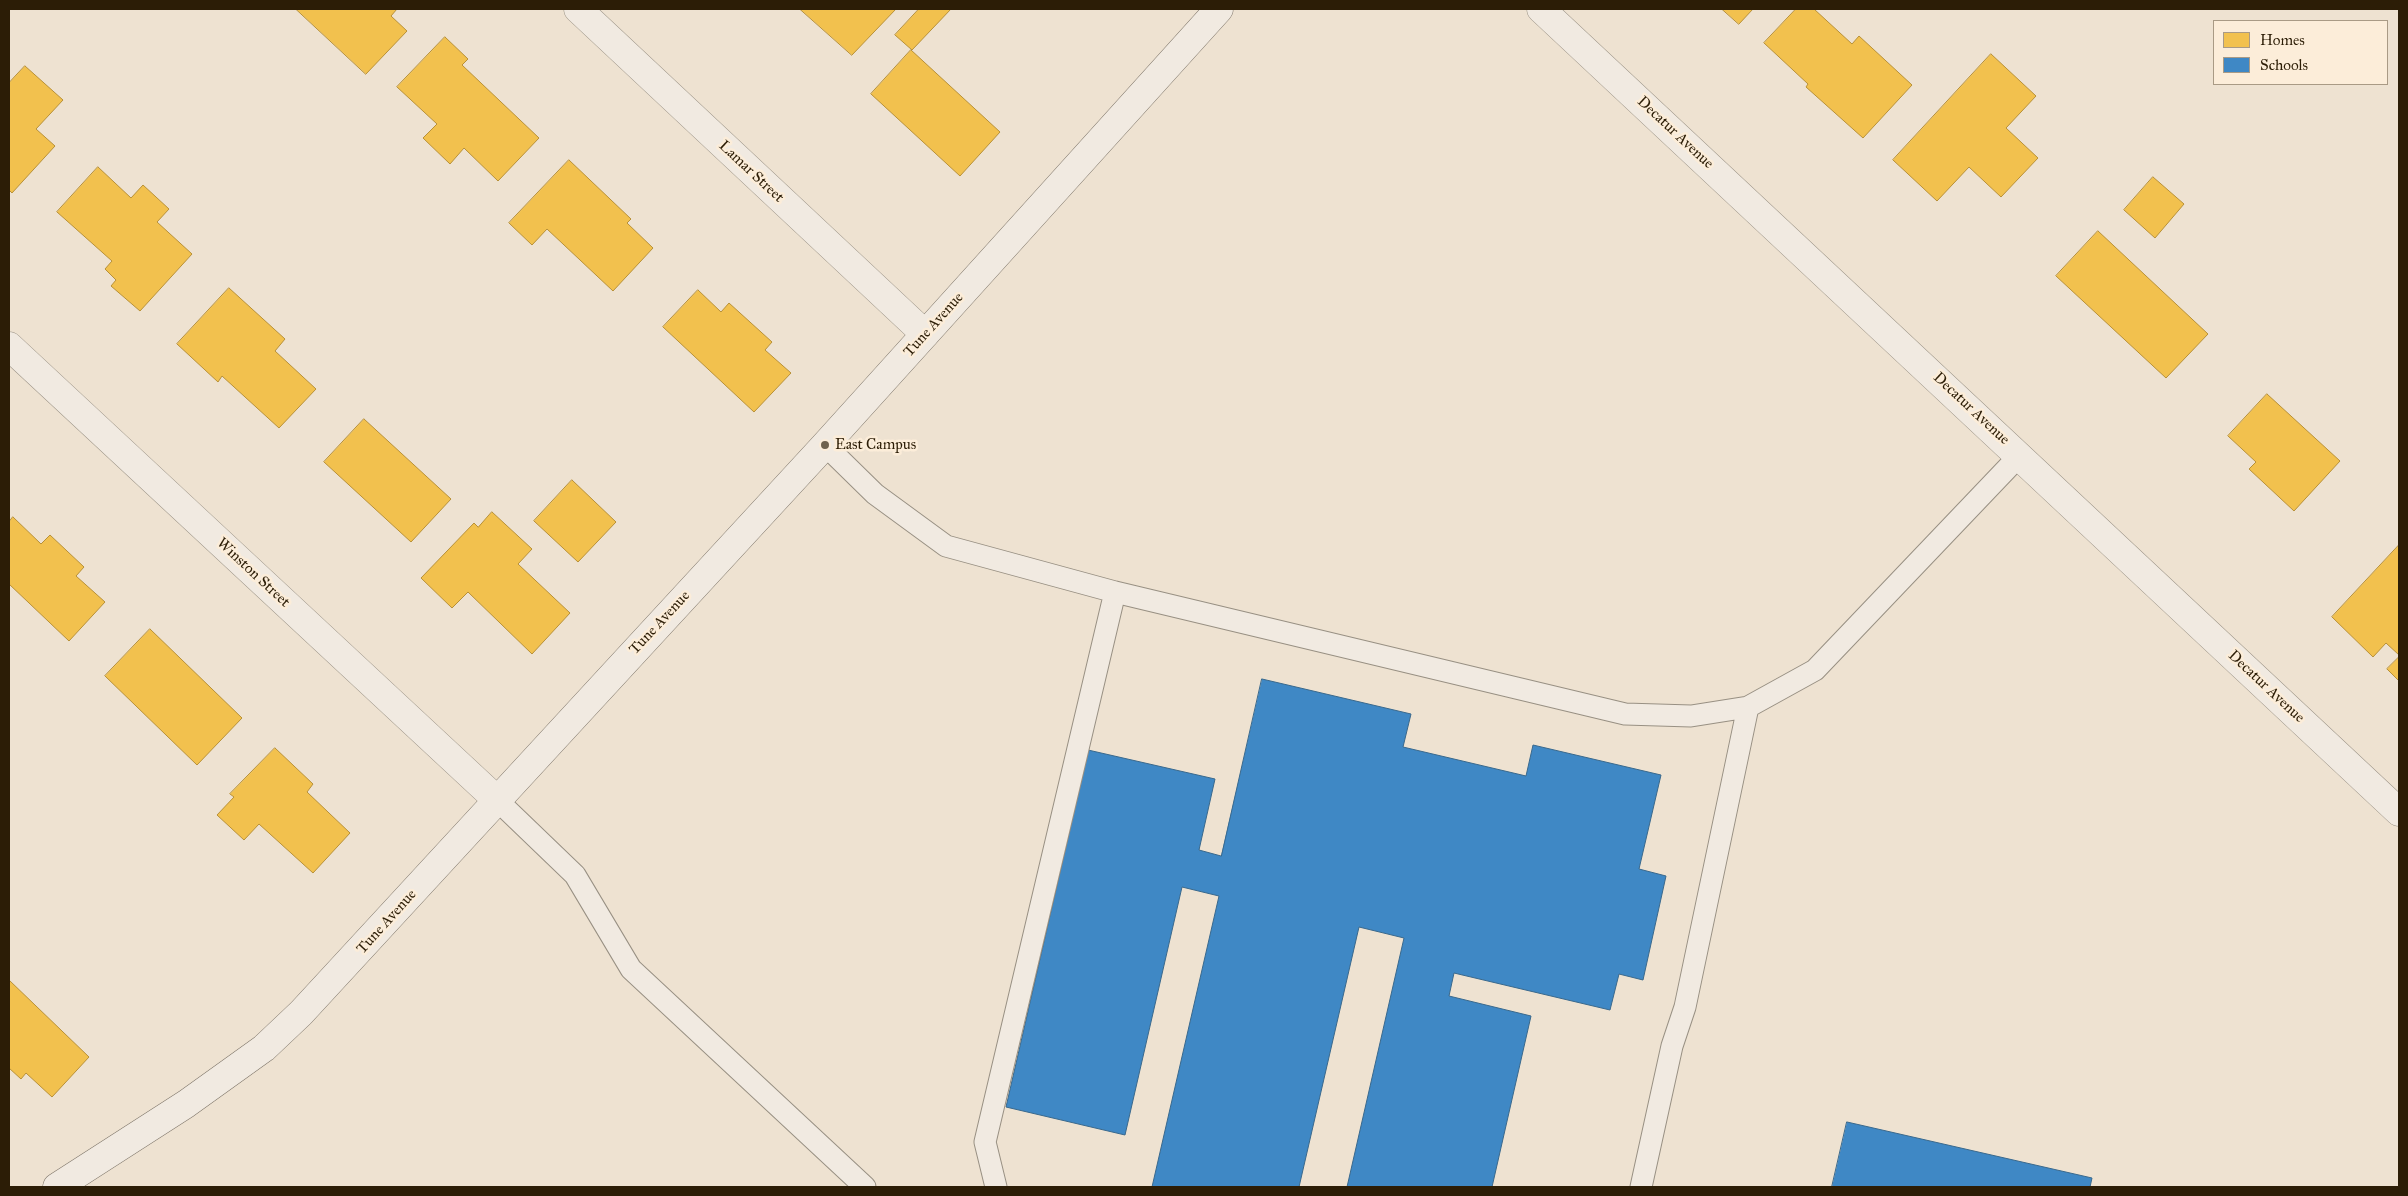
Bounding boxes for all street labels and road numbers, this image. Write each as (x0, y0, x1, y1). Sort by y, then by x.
street label: Decatur Avenue (1633, 93, 1717, 173)
street label: Lamar Street (715, 137, 787, 207)
street label: Tune Avenue (900, 289, 968, 361)
street label: Decatur Avenue (1929, 369, 2013, 449)
street label: Winston Street (213, 535, 293, 611)
street label: Tune Avenue (626, 587, 694, 659)
street label: Decatur Avenue (2224, 647, 2308, 727)
street label: Tune Avenue (353, 886, 421, 958)

